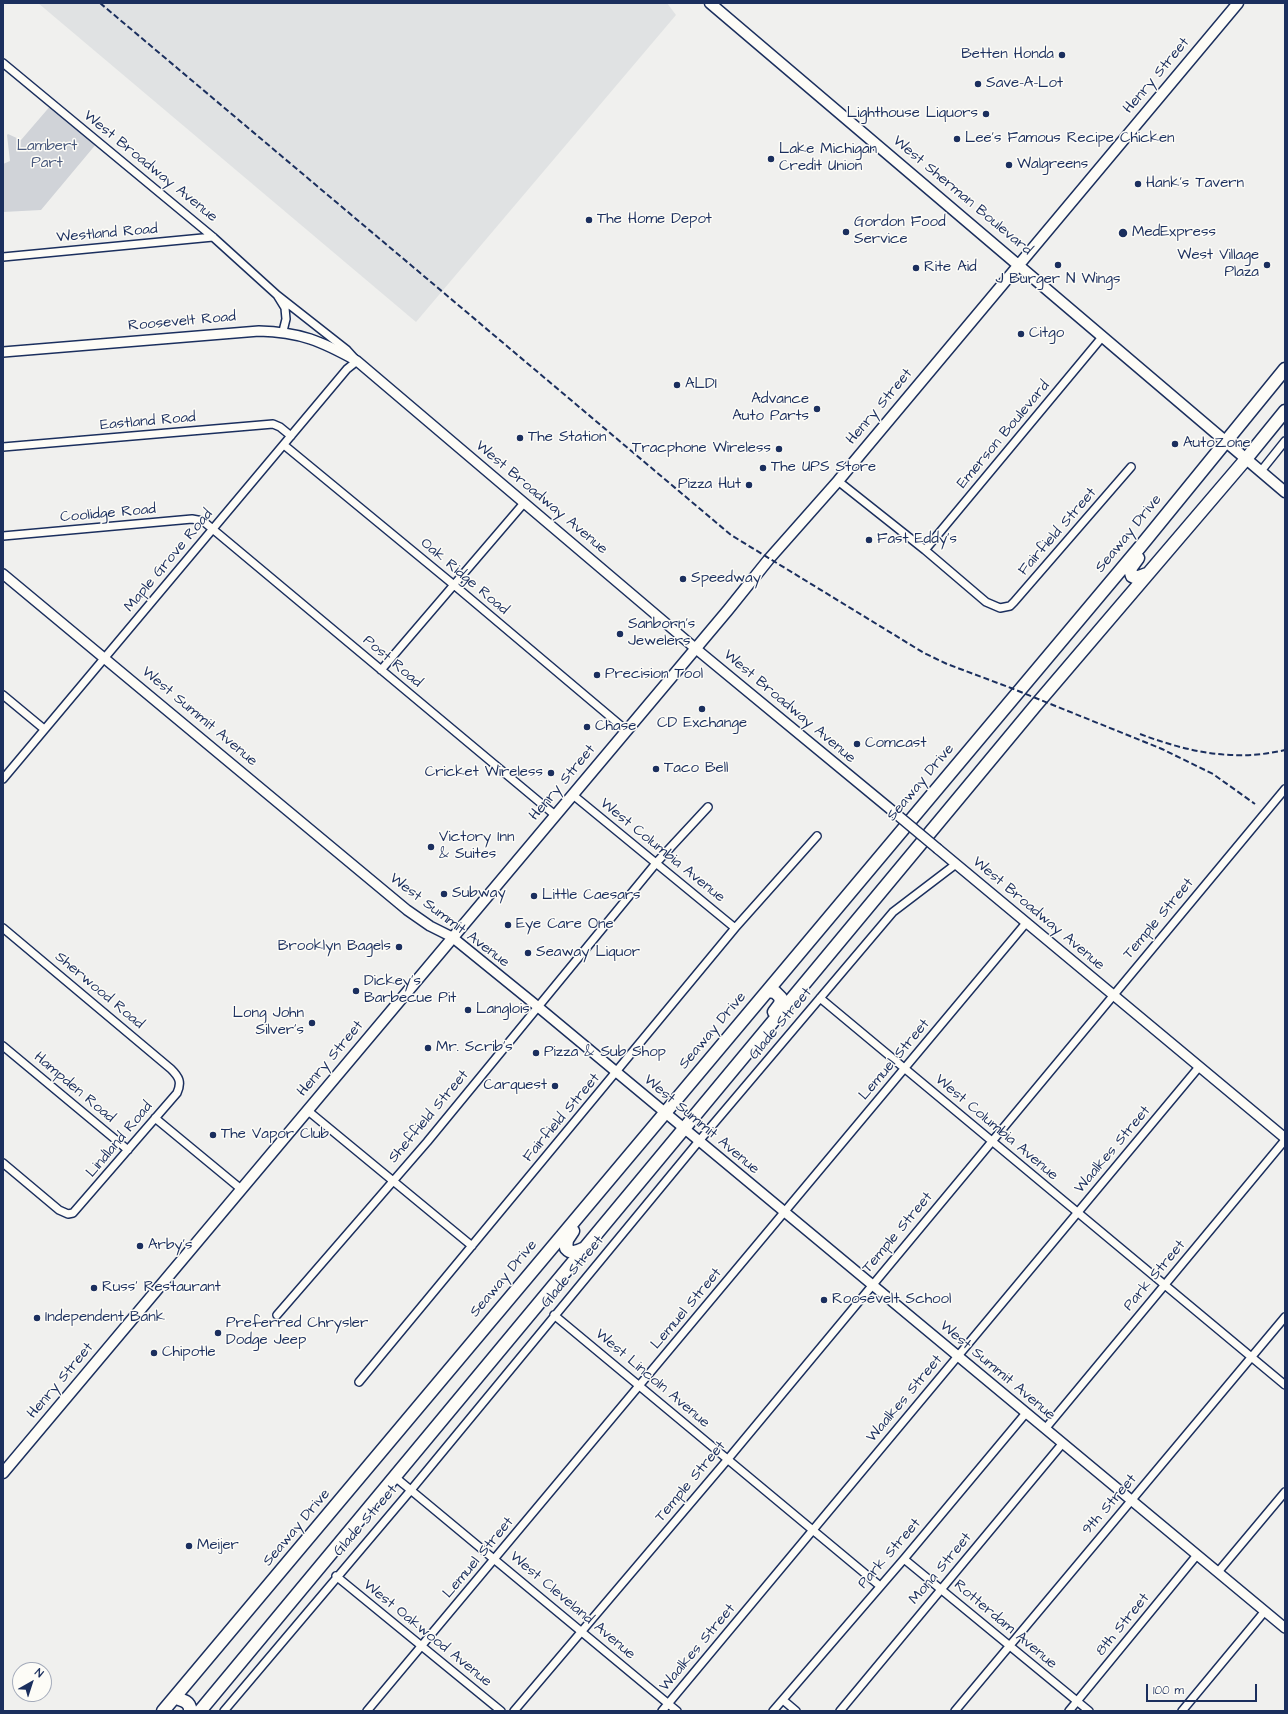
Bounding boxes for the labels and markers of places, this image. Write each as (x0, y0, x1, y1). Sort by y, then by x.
place label: Betten Honda (961, 46, 1054, 64)
marker: Betten Honda (1057, 50, 1067, 60)
place label: Save-A-Lot (986, 75, 1063, 93)
marker: Save-A-Lot (973, 79, 983, 89)
place label: Lighthouse Liquors (847, 105, 978, 123)
marker: Lighthouse Liquors (981, 109, 991, 119)
place label: Lee's Famous Recipe Chicken (965, 130, 1175, 148)
marker: Lee's Famous Recipe Chicken (952, 134, 962, 144)
place label: Lake Michigan Credit Union (779, 141, 877, 176)
marker: Lake Michigan Credit Union (766, 154, 776, 164)
place label: Walgreens (1017, 156, 1088, 174)
marker: Walgreens (1004, 160, 1014, 170)
place label: Hank's Tavern (1146, 175, 1244, 193)
marker: Hank's Tavern (1133, 179, 1143, 189)
place label: The Home Depot (597, 211, 712, 229)
place label: Gordon Food Service (854, 214, 946, 249)
marker: The Home Depot (584, 215, 594, 225)
place label: MedExpress (1132, 224, 1216, 242)
marker: Gordon Food Service (841, 227, 851, 237)
marker: MedExpress (1117, 227, 1129, 239)
place label: West Village Plaza (1177, 247, 1259, 282)
place label: Rite Aid (924, 259, 977, 277)
marker: J Burger N Wings (1053, 260, 1063, 270)
marker: West Village Plaza (1262, 260, 1272, 270)
marker: Rite Aid (911, 263, 921, 273)
place label: J Burger N Wings (995, 271, 1121, 289)
place label: Citgo (1029, 325, 1064, 343)
marker: Citgo (1016, 329, 1026, 339)
place label: ALDI (685, 376, 717, 394)
marker: ALDI (672, 380, 682, 390)
place label: Advance Auto Parts (732, 391, 809, 426)
marker: Advance Auto Parts (812, 404, 822, 414)
place label: The Station (528, 429, 607, 447)
marker: The Station (515, 433, 525, 443)
place label: AutoZone (1183, 435, 1251, 453)
marker: AutoZone (1170, 439, 1180, 449)
place label: Tracphone Wireless (632, 440, 771, 458)
marker: Tracphone Wireless (774, 444, 784, 454)
place label: The UPS Store (771, 459, 876, 477)
marker: The UPS Store (758, 463, 768, 473)
place label: Pizza Hut (678, 476, 741, 494)
marker: Pizza Hut (744, 480, 754, 490)
place label: Fast Eddy's (877, 531, 957, 549)
marker: Fast Eddy's (864, 535, 874, 545)
place label: Speedway (691, 570, 761, 588)
marker: Speedway (678, 574, 688, 584)
place label: Sanborn's Jewelers (628, 616, 695, 651)
marker: Sanborn's Jewelers (615, 629, 625, 639)
place label: Precision Tool (605, 666, 703, 684)
marker: Precision Tool (592, 670, 602, 680)
marker: CD Exchange (697, 704, 707, 714)
place label: CD Exchange (657, 715, 747, 733)
place label: Chase (595, 718, 636, 736)
marker: Chase (582, 722, 592, 732)
place label: Comcast (865, 735, 926, 753)
marker: Comcast (852, 739, 862, 749)
place label: Taco Bell (664, 760, 728, 778)
place label: Cricket Wireless (425, 764, 543, 782)
marker: Taco Bell (651, 764, 661, 774)
marker: Cricket Wireless (546, 768, 556, 778)
place label: Victory Inn & Suites (439, 829, 514, 864)
marker: Victory Inn & Suites (426, 842, 436, 852)
place label: Subway (452, 885, 506, 903)
place label: Little Caesars (542, 887, 641, 905)
marker: Subway (439, 889, 449, 899)
marker: Little Caesars (529, 891, 539, 901)
place label: Eye Care One (516, 916, 614, 934)
marker: Eye Care One (503, 920, 513, 930)
place label: Brooklyn Bagels (278, 938, 391, 956)
marker: Brooklyn Bagels (394, 942, 404, 952)
place label: Seaway Liquor (536, 944, 640, 962)
marker: Seaway Liquor (523, 948, 533, 958)
place label: Dickey's Barbecue Pit (364, 973, 456, 1008)
marker: Dickey's Barbecue Pit (351, 986, 361, 996)
place label: Langlois (476, 1001, 530, 1019)
place label: Long John Silver's (233, 1005, 304, 1040)
marker: Langlois (463, 1005, 473, 1015)
marker: Long John Silver's (307, 1018, 317, 1028)
place label: Mr. Scrib's (436, 1039, 513, 1057)
marker: Mr. Scrib's (423, 1043, 433, 1053)
place label: Pizza & Sub Shop (544, 1044, 666, 1062)
marker: Pizza & Sub Shop (531, 1048, 541, 1058)
place label: Carquest (483, 1077, 547, 1095)
marker: Carquest (550, 1081, 560, 1091)
place label: The Vapor Club (221, 1126, 329, 1144)
marker: The Vapor Club (208, 1130, 218, 1140)
place label: Arby's (148, 1237, 193, 1255)
marker: Arby's (135, 1241, 145, 1251)
place label: Russ' Restaurant (102, 1279, 221, 1297)
marker: Russ' Restaurant (89, 1283, 99, 1293)
place label: Roosevelt School (832, 1291, 951, 1309)
marker: Roosevelt School (819, 1295, 829, 1305)
place label: Independent Bank (45, 1309, 165, 1327)
marker: Independent Bank (32, 1313, 42, 1323)
place label: Preferred Chrysler Dodge Jeep (226, 1315, 368, 1350)
marker: Preferred Chrysler Dodge Jeep (213, 1328, 223, 1338)
place label: Chipotle (162, 1344, 216, 1362)
marker: Chipotle (149, 1348, 159, 1358)
place label: Meijer (197, 1537, 239, 1555)
marker: Meijer (184, 1541, 194, 1551)

